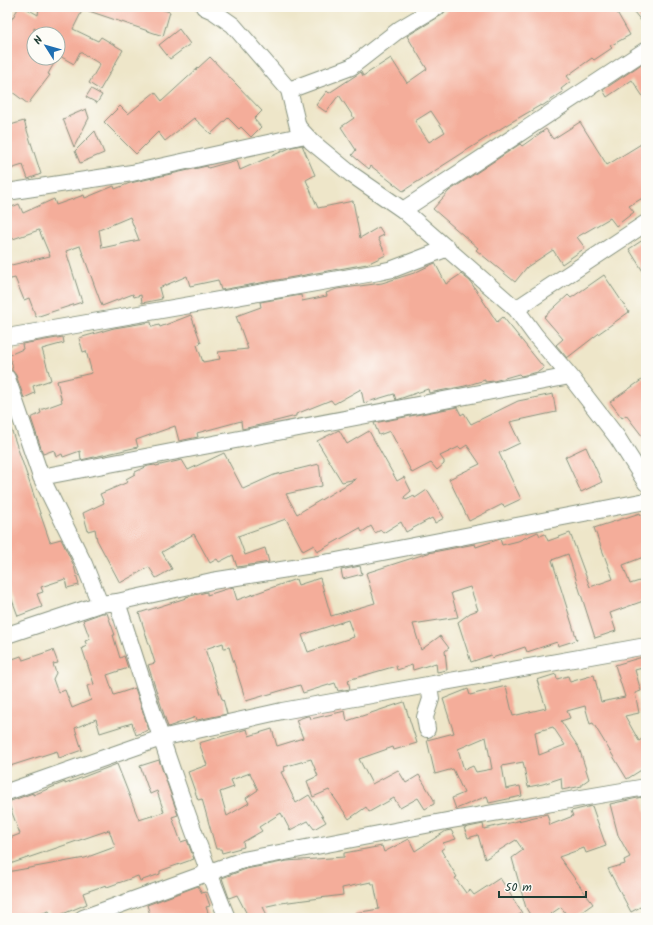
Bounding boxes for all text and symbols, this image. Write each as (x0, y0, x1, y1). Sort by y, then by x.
north arrow (26, 26, 66, 66)
text: N (30, 32, 48, 49)
scale bar (499, 873, 586, 899)
text: 50 m (505, 878, 532, 897)

